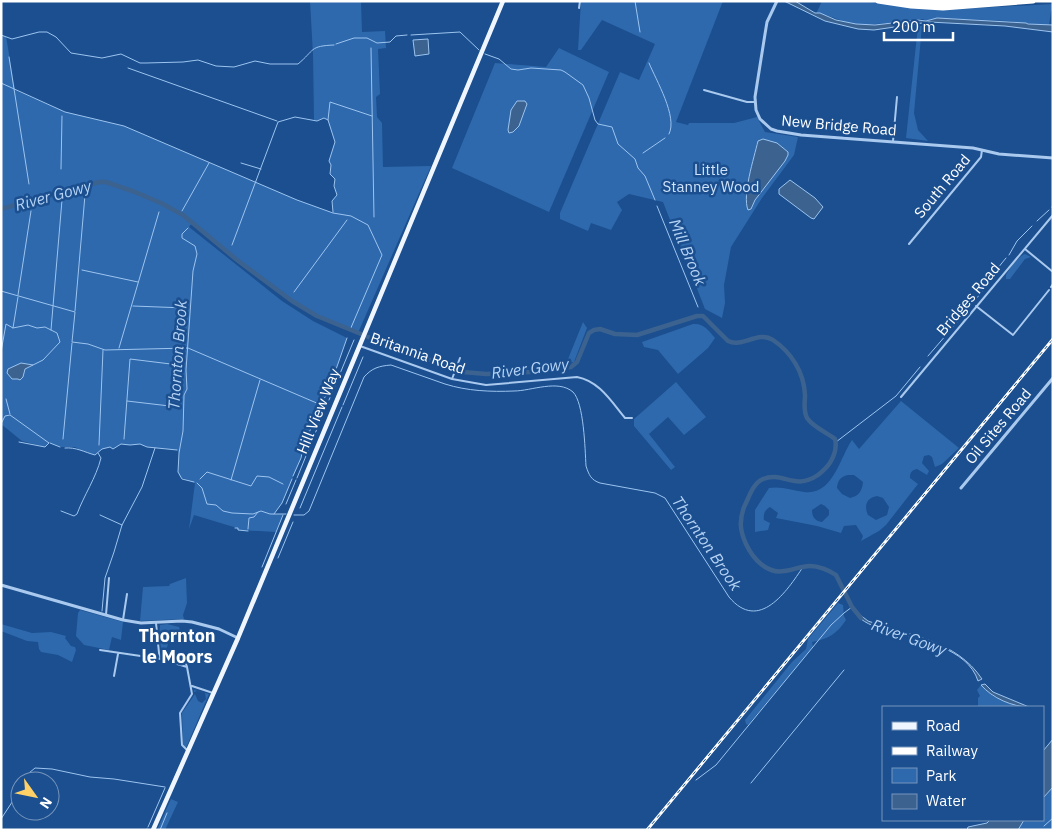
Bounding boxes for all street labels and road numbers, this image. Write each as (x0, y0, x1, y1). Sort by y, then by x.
street label: New Bridge Road (781, 110, 897, 140)
street label: South Road (910, 150, 974, 222)
street label: Bridges Road (932, 259, 1004, 339)
street label: Britannia Road (368, 328, 468, 378)
street label: Hill View Way (292, 365, 344, 457)
street label: Oil Sites Road (961, 384, 1035, 468)

